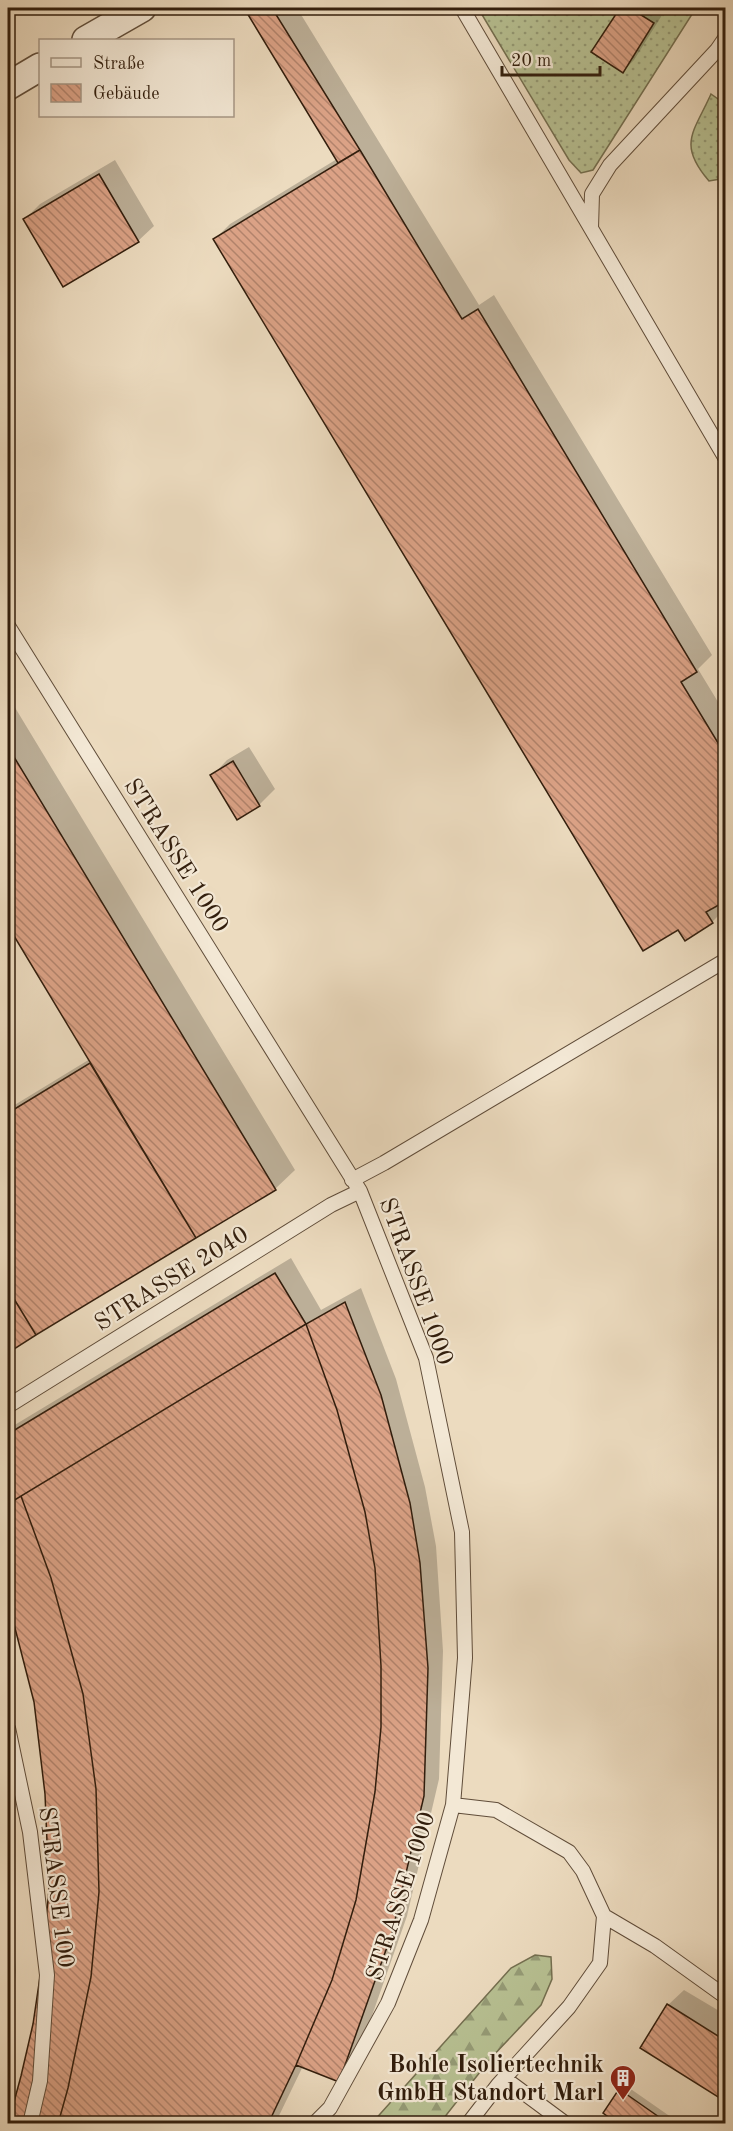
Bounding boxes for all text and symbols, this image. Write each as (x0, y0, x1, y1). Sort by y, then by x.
legend (39, 39, 234, 117)
scale bar (502, 39, 600, 77)
text: 20 m (511, 52, 551, 70)
text: Straße (93, 55, 144, 73)
text: Gebäude (93, 85, 160, 103)
street label: STRASSE 1000 (118, 775, 232, 937)
street label: STRASSE 1000 (374, 1195, 457, 1369)
street label: STRASSE 2040 (91, 1223, 253, 1337)
street label: STRASSE 100 (33, 1805, 77, 1969)
street label: STRASSE 1000 (363, 1809, 441, 1984)
place label: Bohle Isoliertechnik GmbH Standort Marl (377, 2054, 604, 2106)
building icon: Bohle Isoliertechnik GmbH Standort Marl (608, 2063, 638, 2101)

